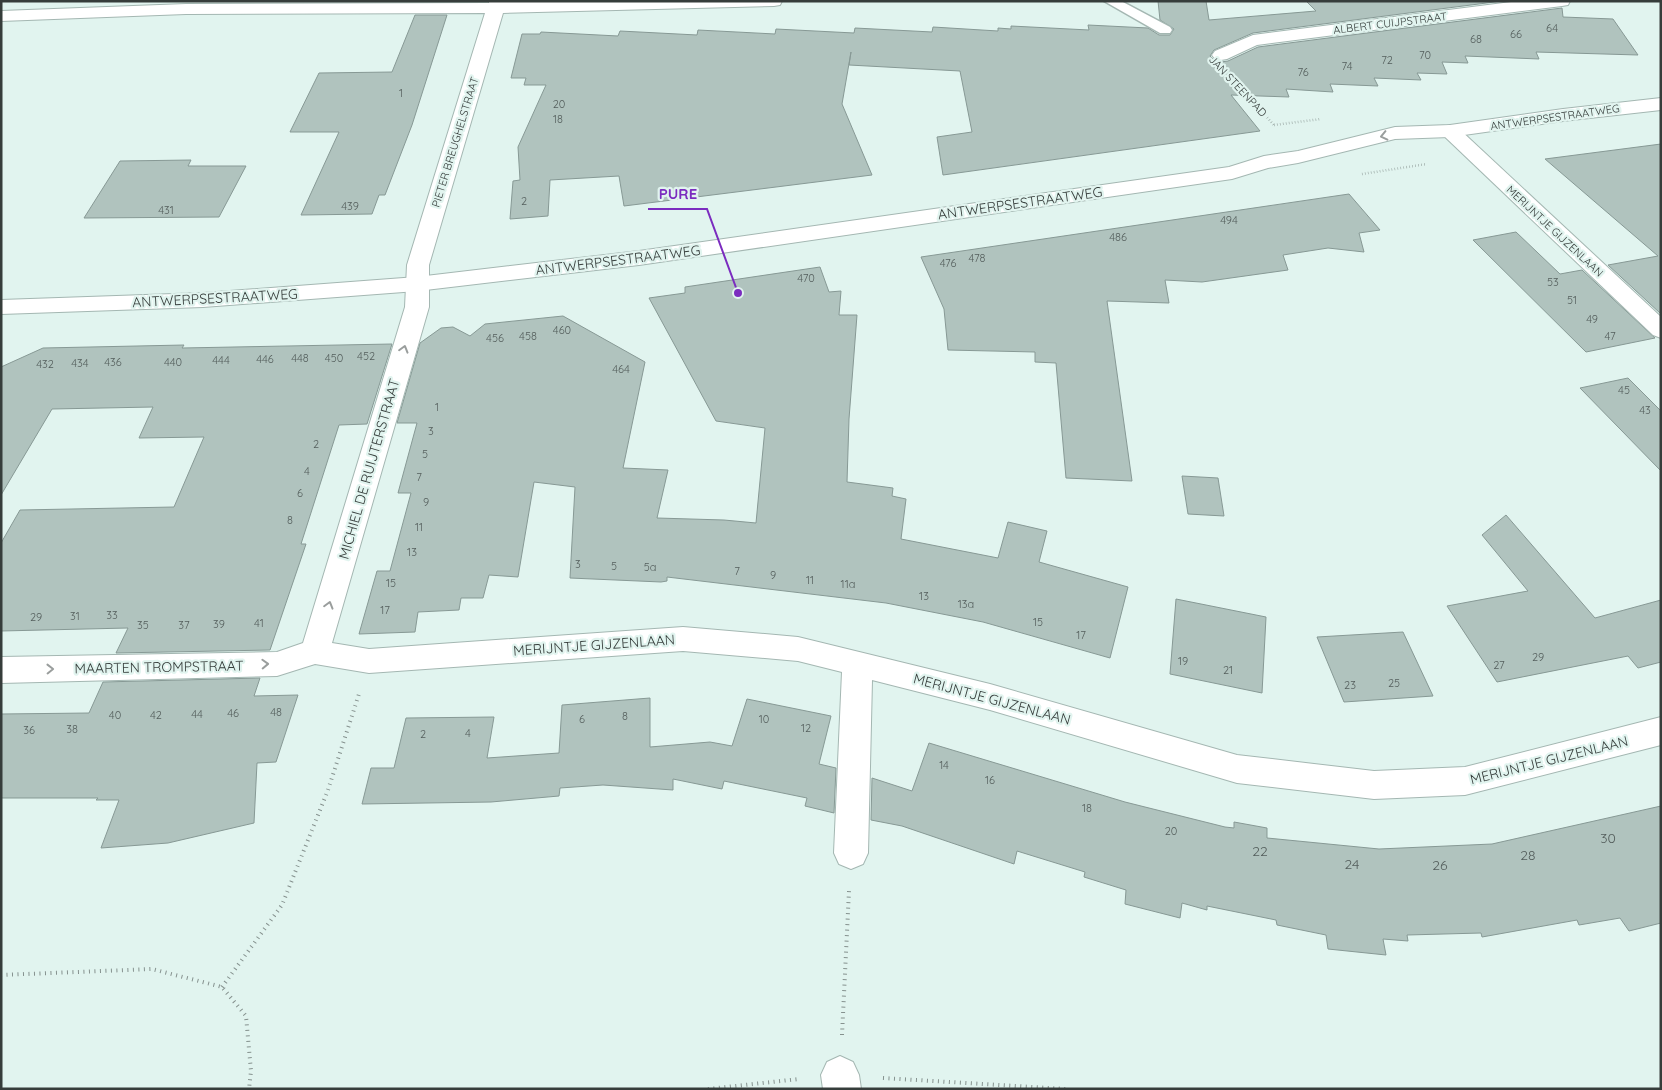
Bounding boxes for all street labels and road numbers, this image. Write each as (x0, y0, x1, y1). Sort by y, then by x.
street label: ALBERT CUIJPSTRAAT (1332, 9, 1448, 37)
street label: JAN STEENPAD (1206, 52, 1270, 120)
street label: PIETER BREUGHELSTRAAT (428, 75, 482, 209)
street label: ANTWERPSESTRAATWEG (1490, 101, 1620, 133)
street label: MERIJNTJE GIJZENLAAN (1504, 182, 1606, 280)
street label: ANTWERPSESTRAATWEG (937, 183, 1103, 223)
street label: ANTWERPSESTRAATWEG (535, 241, 701, 279)
street label: ANTWERPSESTRAATWEG (132, 285, 298, 311)
street label: MICHIEL DE RUIJTERSTRAAT (335, 377, 403, 561)
street label: MERIJNTJE GIJZENLAAN (513, 630, 675, 660)
street label: MAARTEN TROMPSTRAAT (74, 657, 244, 677)
street label: MERIJNTJE GIJZENLAAN (911, 669, 1073, 729)
street label: MERIJNTJE GIJZENLAAN (1468, 732, 1630, 788)

